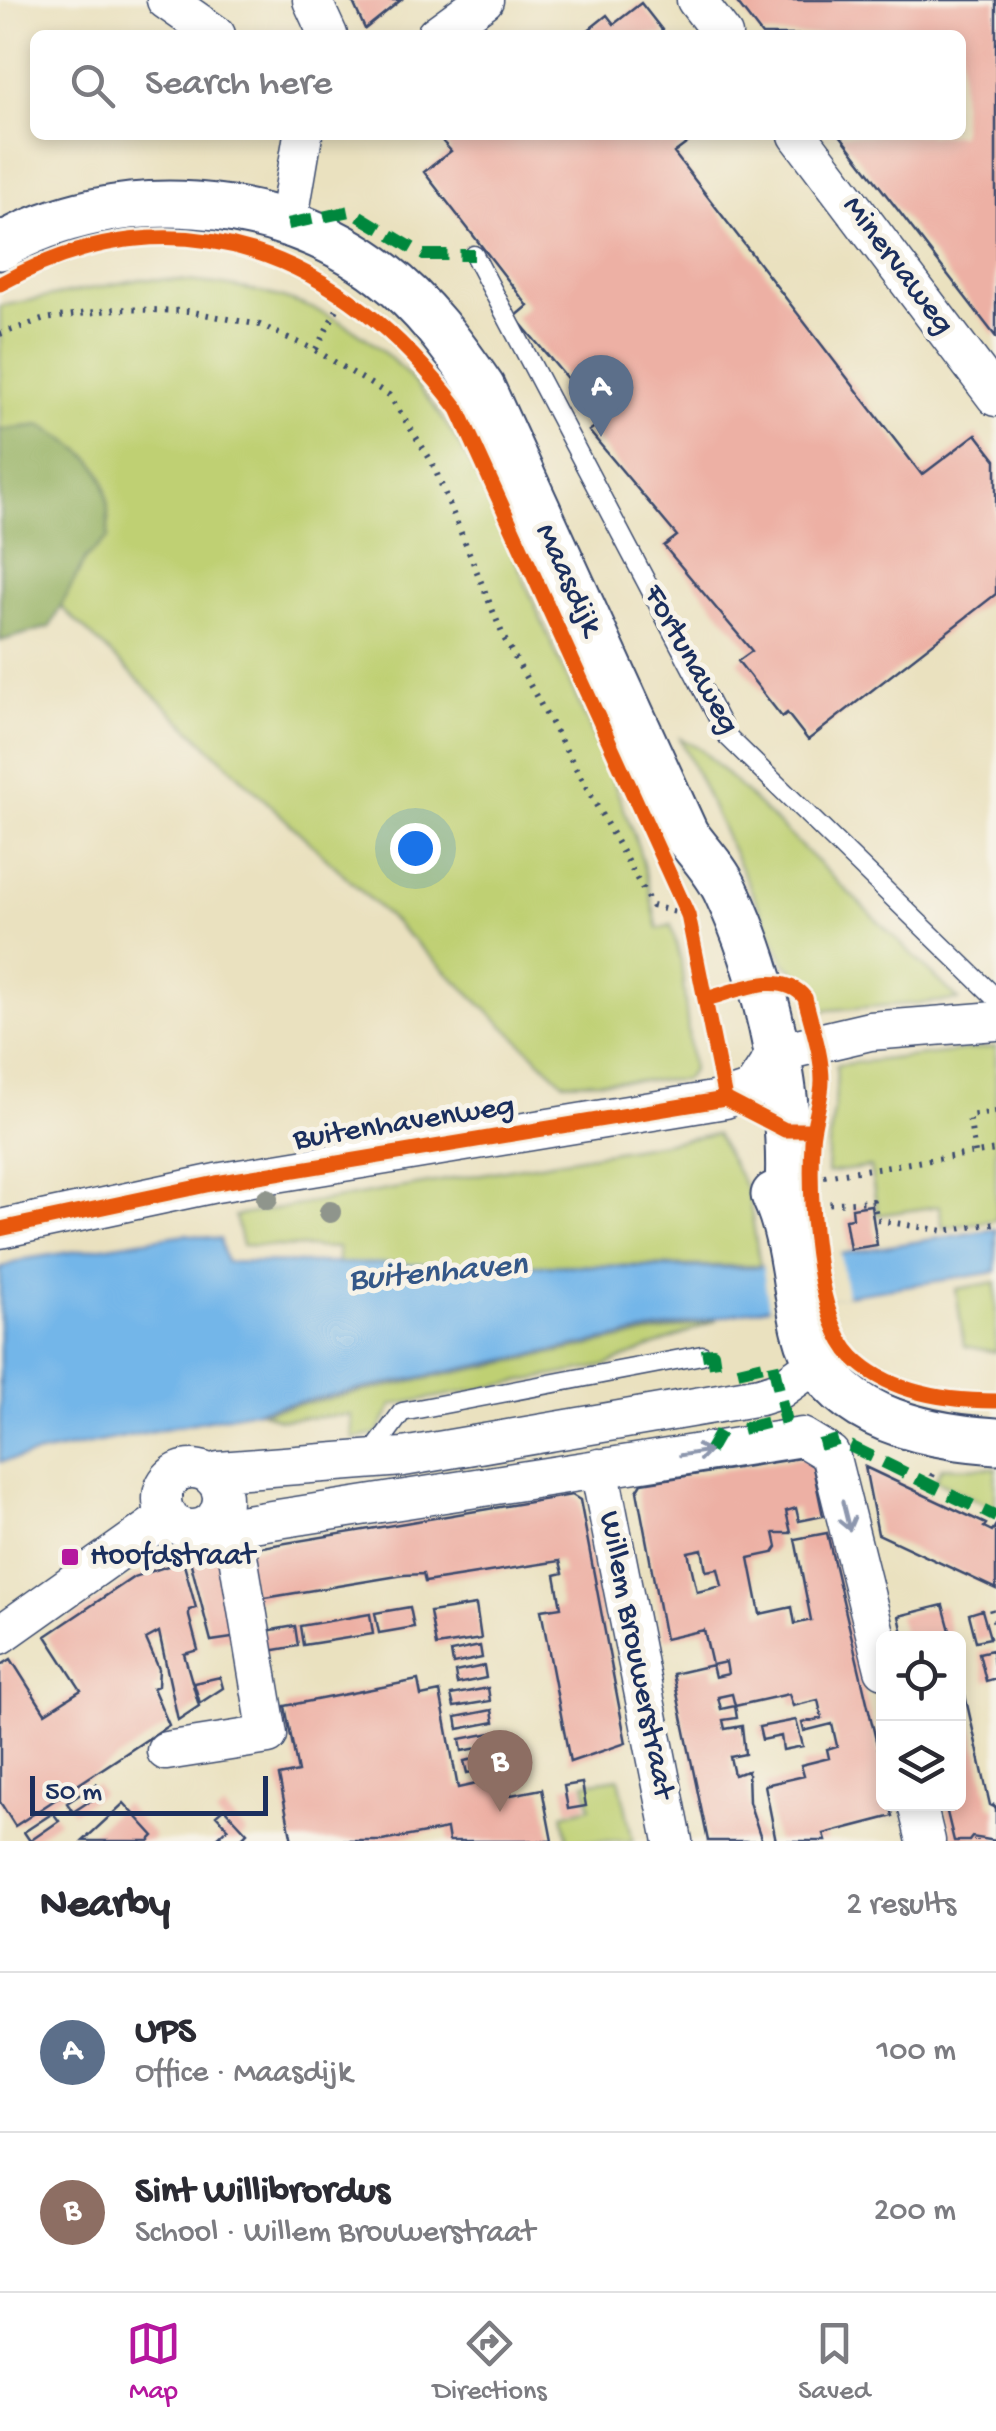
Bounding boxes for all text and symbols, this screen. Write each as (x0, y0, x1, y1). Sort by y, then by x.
search box (30, 30, 966, 140)
icon: search (65, 58, 120, 113)
text: Search here (145, 63, 332, 107)
street label: Minervaweg (833, 189, 961, 343)
pin: A (568, 354, 634, 437)
street label: Maasdijk (525, 518, 610, 644)
street label: Fortunaweg (633, 578, 747, 741)
your location (390, 823, 441, 874)
street label: Buitenhavenweg (290, 1088, 517, 1160)
water label: Buitenhaven (347, 1246, 529, 1302)
one-way arrow (678, 1443, 711, 1462)
one-way arrow (837, 1500, 856, 1531)
street label: Willem Brouwerstraat (589, 1508, 682, 1805)
place label: Hoofdstraat (90, 1538, 258, 1576)
marker: Hoofdstraat (59, 1546, 81, 1568)
map controls (876, 1631, 966, 1811)
button: locate (876, 1631, 966, 1721)
button: layers (876, 1721, 966, 1811)
pin: B (468, 1730, 532, 1812)
scale bar (30, 1771, 268, 1816)
text: 50 m (45, 1777, 102, 1810)
text: Nearby (40, 1882, 170, 1931)
text: 2 results (846, 1887, 956, 1925)
text: UPS (135, 2011, 196, 2055)
text: A (63, 2033, 82, 2071)
text: 100 m (876, 2033, 956, 2071)
text: Office · Maasdijk (135, 2055, 352, 2093)
text: Sint Willibrordus (135, 2171, 390, 2215)
text: B (64, 2193, 81, 2231)
text: 200 m (874, 2193, 956, 2231)
text: School · Willem Brouwerstraat (135, 2215, 535, 2253)
tab: Map (126, 2316, 181, 2409)
tab: Directions (433, 2316, 547, 2409)
tab: Saved (798, 2316, 870, 2409)

